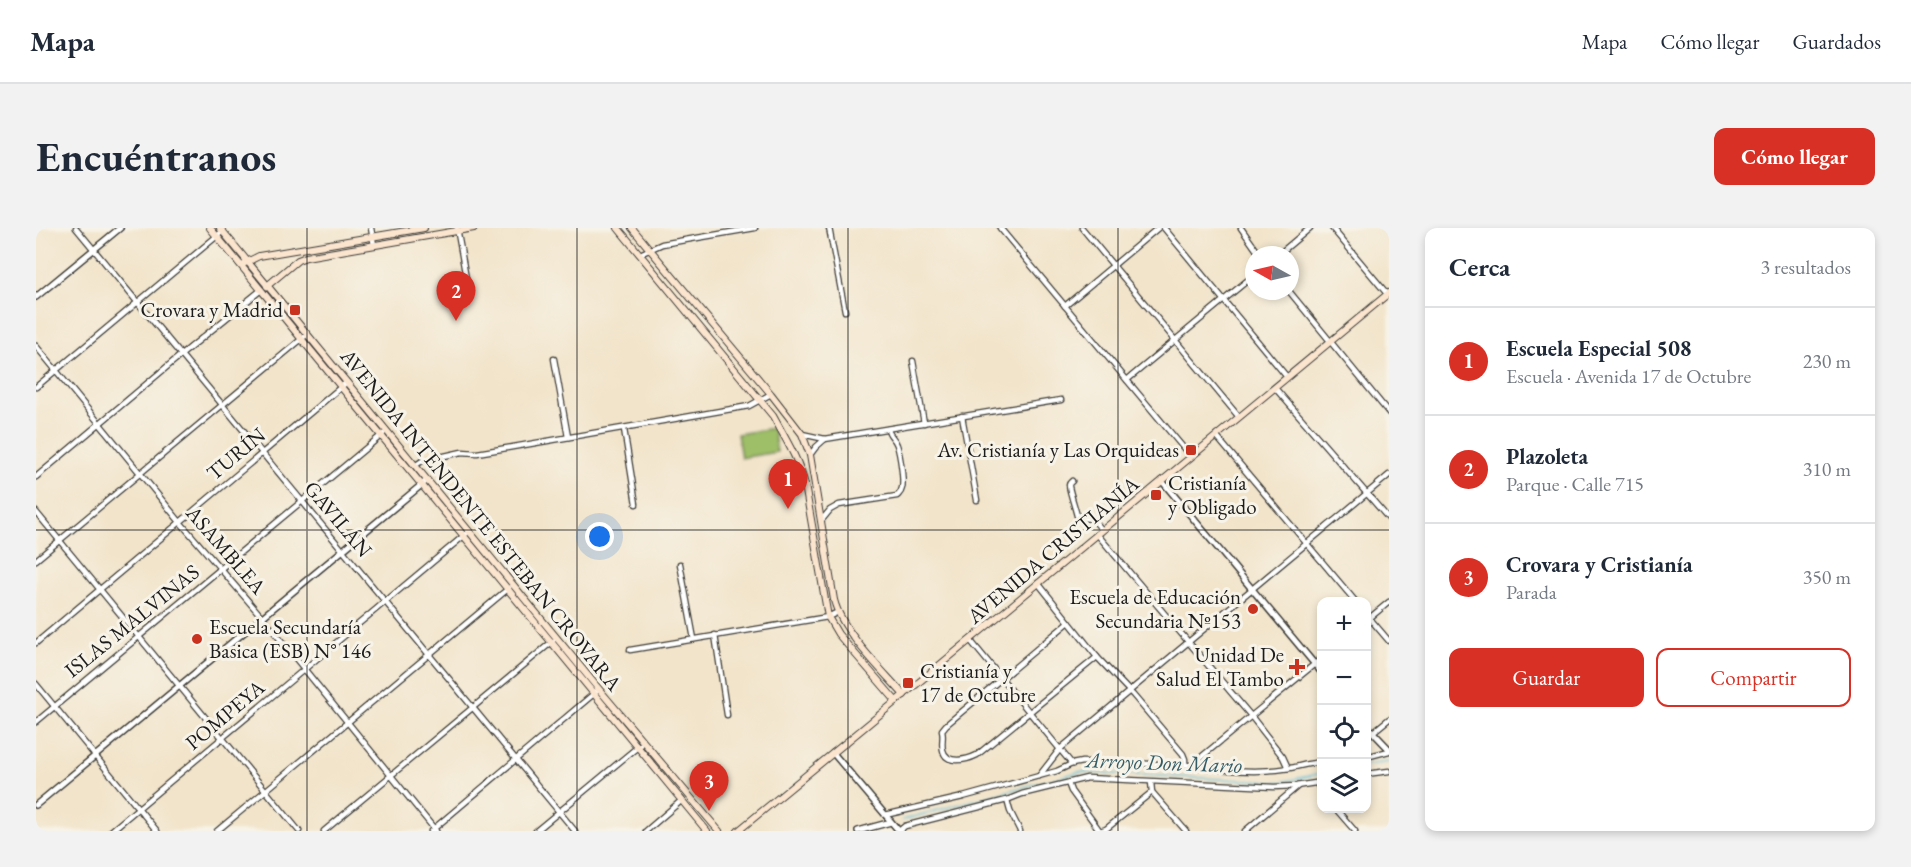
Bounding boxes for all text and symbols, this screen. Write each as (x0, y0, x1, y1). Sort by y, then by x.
text: Mapa (30, 23, 95, 59)
text: Mapa (1582, 28, 1627, 55)
text: Cómo llegar (1660, 28, 1759, 55)
text: Guardados (1792, 28, 1881, 55)
button: Cómo llegar (1714, 128, 1875, 185)
text: Encuéntranos (36, 129, 276, 184)
north arrow (1245, 246, 1299, 300)
text: Cerca (1449, 250, 1510, 284)
text: 3 resultados (1760, 254, 1851, 280)
pin: 2 (436, 272, 476, 321)
place label: Crovara y Madrid (140, 296, 283, 323)
marker: Crovara y Madrid (288, 303, 302, 317)
text: Escuela Especial 508 (1506, 334, 1691, 363)
street label: AVENIDA INTENDENTE ESTEBAN CROVARA (334, 342, 628, 697)
text: 1 (1463, 348, 1474, 374)
text: 230 m (1803, 348, 1851, 374)
text: Escuela · Avenida 17 de Octubre (1506, 363, 1751, 389)
street label: TURÍN (201, 421, 271, 486)
place label: Av. Cristianía y Las Orquideas (936, 436, 1179, 463)
text: Plazoleta (1506, 442, 1588, 471)
marker: Av. Cristianía y Las Orquideas (1184, 443, 1198, 457)
text: 2 (1463, 456, 1474, 482)
text: 310 m (1803, 456, 1851, 482)
pin: 1 (768, 460, 807, 509)
place label: Cristianía y Obligado (1168, 469, 1257, 520)
street label: AVENIDA CRISTIANÍA (960, 470, 1144, 630)
text: Parque · Calle 715 (1506, 471, 1644, 497)
street label: GAVILÁN (299, 475, 378, 563)
marker: Cristianía y Obligado (1149, 488, 1163, 502)
street label: ASAMBLEA (180, 499, 273, 600)
your location (585, 522, 614, 551)
text: Crovara y Cristianía (1506, 550, 1693, 579)
street label: ISLAS MALVINAS (59, 558, 205, 683)
text: 3 (1463, 564, 1474, 590)
text: 350 m (1803, 564, 1851, 590)
text: Parada (1506, 579, 1557, 605)
place label: Escuela de Educación Secundaria Nº153 (1069, 583, 1241, 634)
map controls (1317, 597, 1371, 813)
button: + (1317, 597, 1371, 651)
marker: Escuela de Educación Secundaria Nº153 (1246, 602, 1260, 616)
place label: Escuela Secundaría Basica (ESB) N° 146 (209, 613, 371, 664)
marker: Escuela Secundaría Basica (ESB) N° 146 (190, 632, 204, 646)
place label: Unidad De Salud El Tambo (1156, 641, 1284, 692)
button: Guardar (1449, 648, 1644, 707)
button: Compartir (1656, 648, 1851, 707)
button: − (1317, 651, 1371, 705)
place label: Cristianía y 17 de Octubre (920, 657, 1036, 708)
marker: Unidad De Salud El Tambo (1288, 658, 1306, 676)
street label: POMPEYA (179, 673, 270, 756)
marker: Cristianía y 17 de Octubre (901, 676, 915, 690)
button: locate (1317, 705, 1371, 759)
water label: Arroyo Don Mario (1083, 745, 1243, 780)
button: layers (1317, 759, 1371, 813)
pin: 3 (690, 762, 728, 811)

